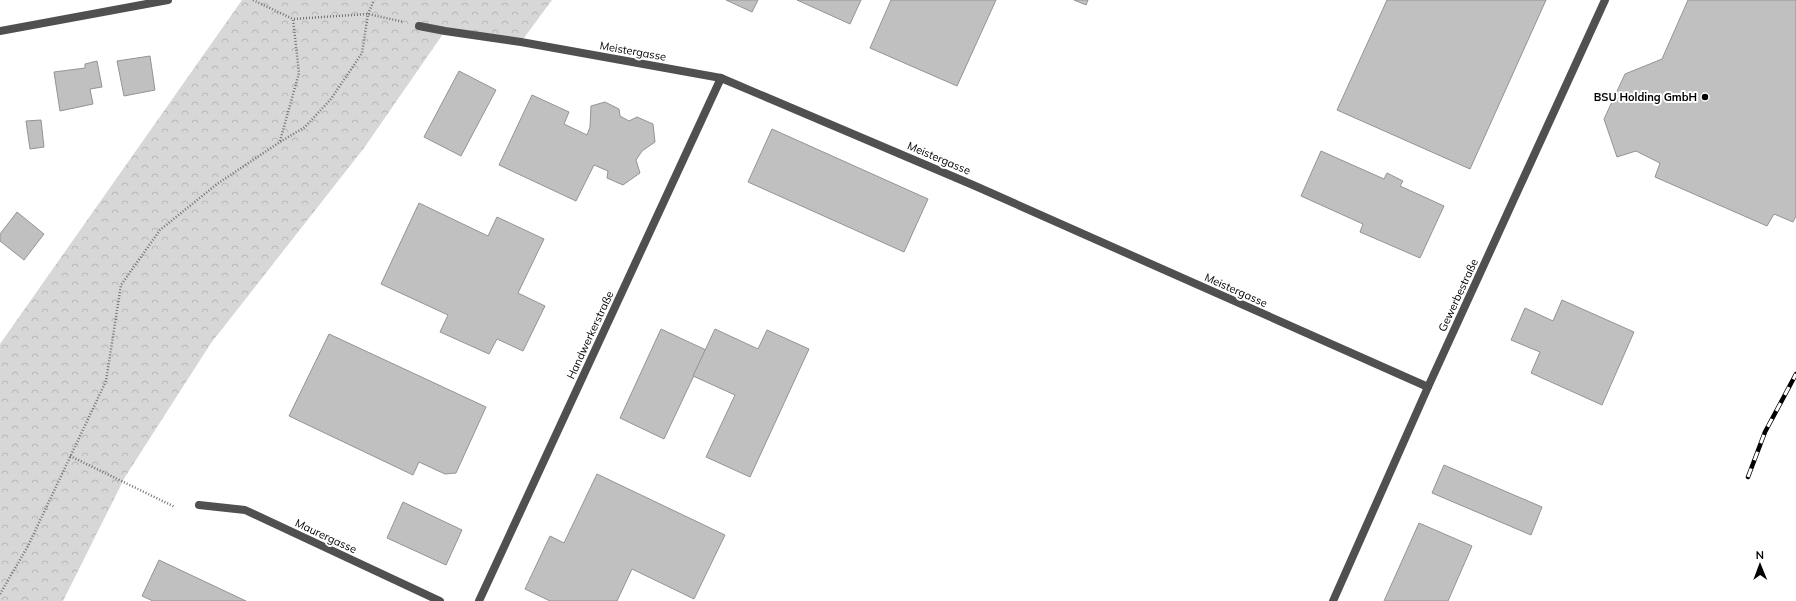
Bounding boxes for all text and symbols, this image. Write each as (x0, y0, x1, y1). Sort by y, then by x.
street label: Meistergasse (599, 38, 667, 64)
place label: BSU Holding GmbH (1594, 90, 1697, 104)
marker: BSU Holding GmbH (1700, 92, 1710, 102)
street label: Meistergasse (905, 138, 973, 178)
street label: Gewerbestraße (1435, 256, 1481, 334)
street label: Meistergasse (1202, 270, 1270, 310)
street label: Handwerkerstraße (563, 289, 617, 381)
street label: Maurergasse (293, 516, 359, 556)
north arrow (1740, 545, 1780, 585)
text: N (1756, 548, 1764, 562)

